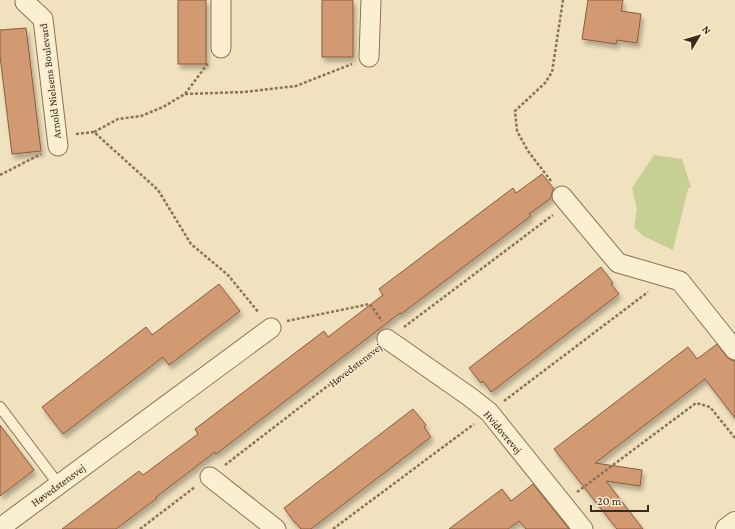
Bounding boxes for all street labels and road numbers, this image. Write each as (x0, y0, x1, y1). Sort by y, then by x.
street label: Arnold Nielsens Boulevard (37, 22, 63, 139)
street label: Høvedstensvej (326, 340, 385, 390)
street label: Hvidovrevej (481, 408, 525, 457)
street label: Høvedstensvej (29, 461, 88, 509)

